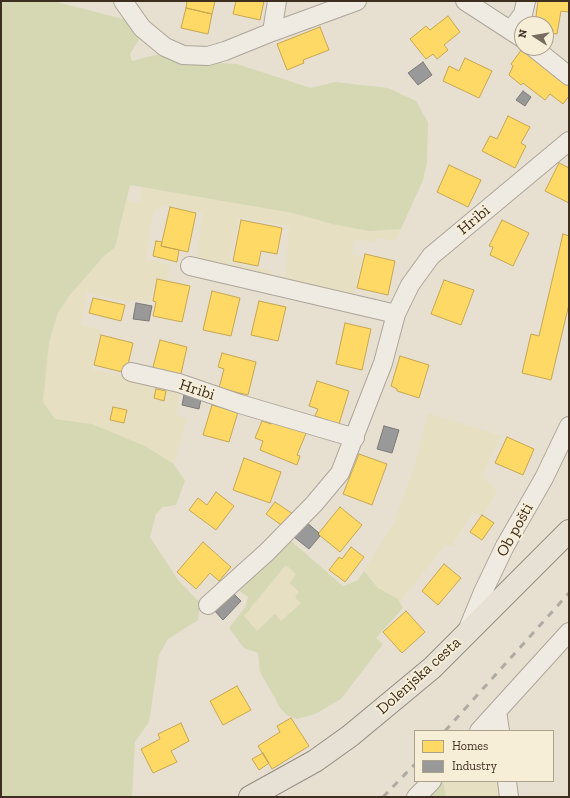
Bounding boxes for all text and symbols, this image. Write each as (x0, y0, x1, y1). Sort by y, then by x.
north arrow (514, 16, 554, 56)
text: N (516, 28, 530, 39)
street label: Hribi (454, 201, 494, 239)
street label: Hribi (177, 375, 217, 405)
street label: Ob pošti (492, 500, 538, 560)
street label: Dolenjska cesta (373, 633, 465, 719)
legend (414, 730, 554, 782)
text: Homes (452, 739, 488, 753)
text: Industry (452, 759, 497, 773)

